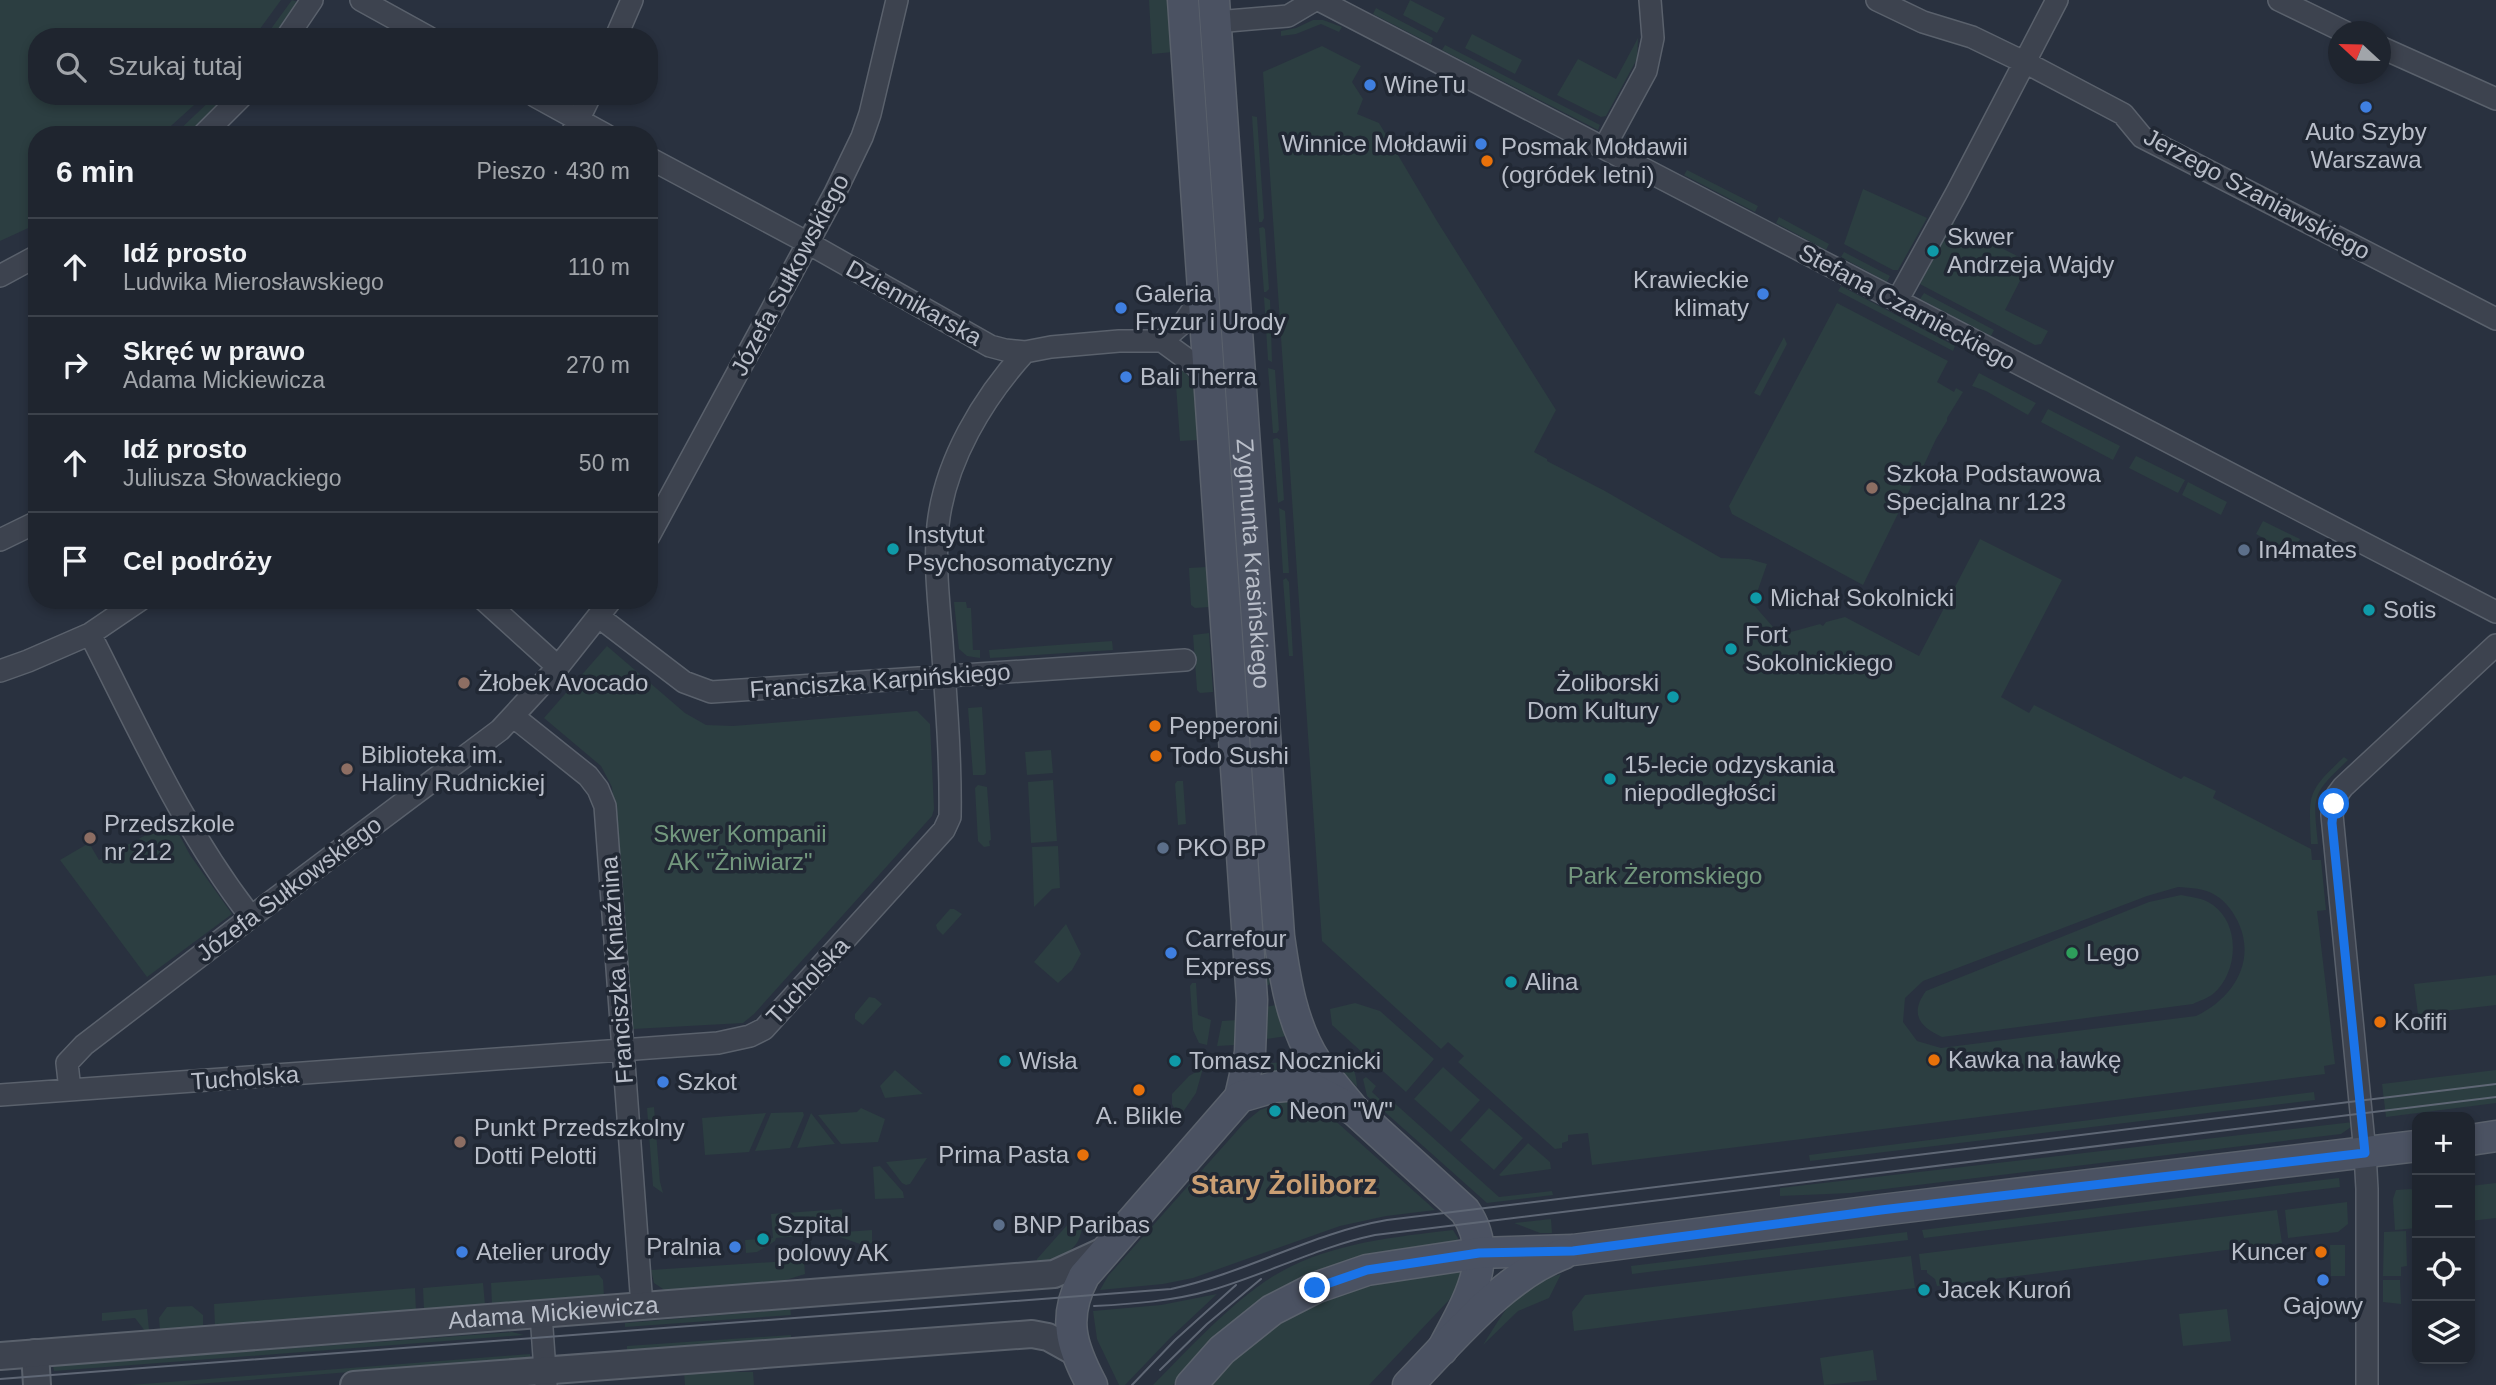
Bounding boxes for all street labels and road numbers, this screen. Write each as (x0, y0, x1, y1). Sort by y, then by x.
street label: Jerzego Szaniawskiego (2140, 122, 2375, 265)
street label: Józefa Sułkowskiego (725, 169, 854, 380)
street label: Stefana Czarnieckiego (1794, 238, 2020, 375)
street label: Dziennikarska (842, 254, 987, 351)
street label: Zygmunta Krasińskiego (1231, 437, 1276, 690)
street label: Franciszka Karpińskiego (749, 658, 1011, 703)
street label: Józefa Sułkowskiego (191, 810, 386, 967)
street label: Franciszka Kniaźnina (595, 855, 638, 1085)
street label: Tucholska (761, 931, 855, 1030)
street label: Tucholska (190, 1060, 301, 1095)
street label: Adama Mickiewicza (447, 1291, 660, 1334)

